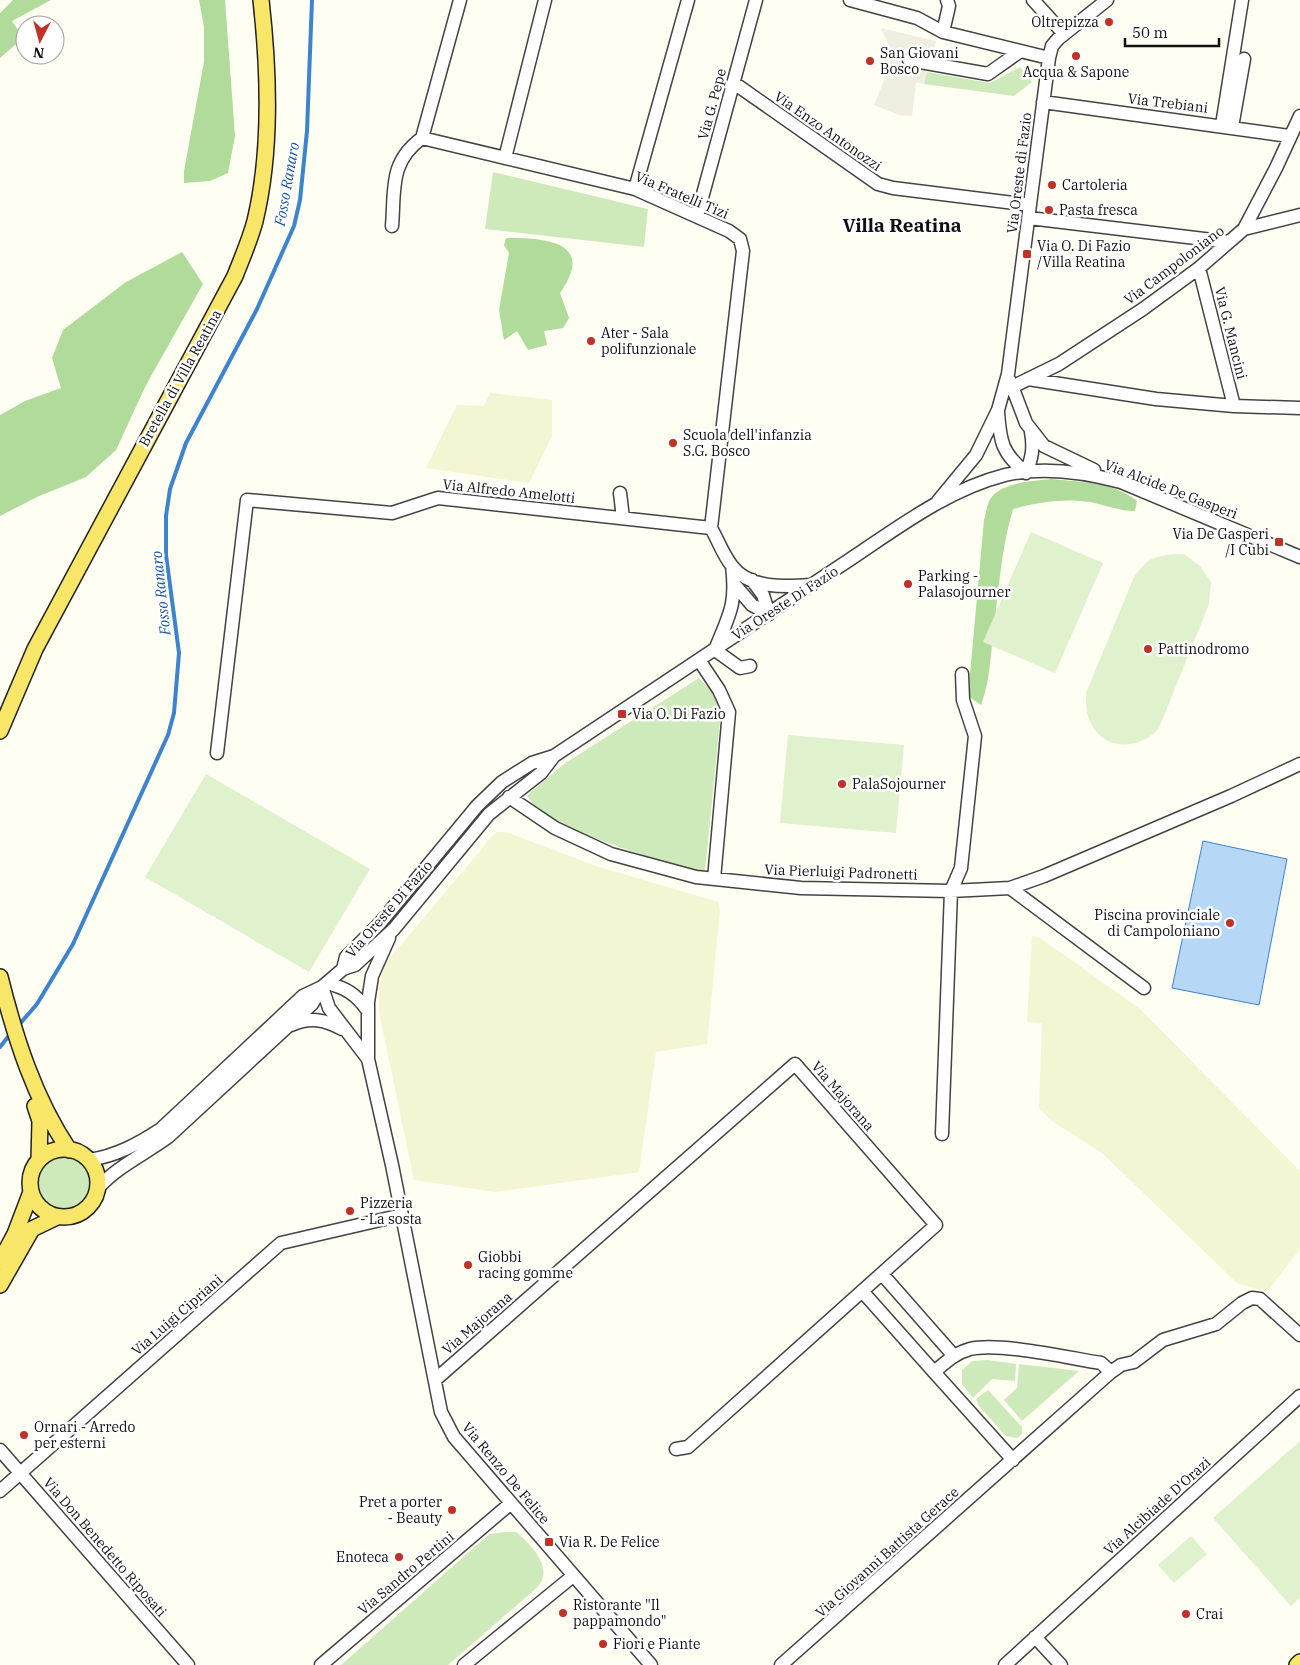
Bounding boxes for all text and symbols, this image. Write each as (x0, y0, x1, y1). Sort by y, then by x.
place label: Oltrepizza (1031, 13, 1099, 31)
north arrow (15, 15, 65, 65)
scale bar (1125, 15, 1219, 47)
marker: Oltrepizza (1103, 16, 1115, 28)
text: 50 m (1132, 23, 1168, 42)
text: N (32, 43, 45, 62)
place label: San Giovani Bosco (880, 44, 959, 78)
marker: Acqua & Sapone (1070, 50, 1082, 62)
marker: San Giovani Bosco (864, 55, 876, 67)
place label: Acqua & Sapone (1023, 63, 1129, 81)
street label: Via G. Pepe (694, 66, 730, 142)
street label: Via Enzo Antonozzi (771, 87, 885, 175)
street label: Via Trebiani (1127, 89, 1209, 117)
street label: Via Oreste di Fazio (1003, 111, 1035, 235)
water label: Fosso Ranaro (270, 140, 303, 228)
street label: Via Fratelli Tizi (632, 167, 732, 223)
place label: Cartoleria (1062, 176, 1128, 194)
marker: Cartoleria (1046, 179, 1058, 191)
place label: Pasta fresca (1059, 201, 1138, 219)
marker: Pasta fresca (1043, 204, 1055, 216)
district label: Villa Reatina (842, 213, 962, 237)
street label: Via Campoloniano (1120, 221, 1228, 309)
place label: Via O. Di Fazio /Villa Reatina (1037, 237, 1131, 271)
marker: Via O. Di Fazio /Villa Reatina (1021, 248, 1033, 260)
street label: Via G. Mancini (1211, 285, 1251, 381)
street label: Bretella di Villa Reatina (135, 306, 225, 450)
place label: Ater - Sala polifunzionale (601, 324, 696, 358)
marker: Ater - Sala polifunzionale (585, 335, 597, 347)
place label: Scuola dell'infanzia S.G. Bosco (683, 426, 812, 460)
marker: Scuola dell'infanzia S.G. Bosco (667, 437, 679, 449)
street label: Via Alcide De Gasperi (1102, 455, 1240, 523)
street label: Via Alfredo Amelotti (442, 475, 576, 507)
place label: Via De Gasperi /I Cubi (1172, 525, 1269, 559)
marker: Via De Gasperi /I Cubi (1273, 536, 1285, 548)
water label: Fosso Ranaro (147, 550, 174, 637)
street label: Via Oreste Di Fazio (728, 562, 842, 644)
place label: Parking - Palasojourner (918, 567, 1011, 601)
marker: Parking - Palasojourner (902, 578, 914, 590)
place label: Pattinodromo (1158, 640, 1249, 658)
marker: Pattinodromo (1142, 643, 1154, 655)
place label: Via O. Di Fazio (632, 705, 726, 723)
marker: Via O. Di Fazio (616, 708, 628, 720)
place label: PalaSojourner (852, 775, 947, 793)
marker: PalaSojourner (836, 778, 848, 790)
street label: Via Oreste Di Fazio (342, 857, 436, 961)
street label: Via Pierluigi Padronetti (764, 860, 918, 884)
place label: Piscina provinciale di Campoloniano (1094, 906, 1220, 940)
marker: Piscina provinciale di Campoloniano (1224, 917, 1236, 929)
street label: Via Majorana (808, 1057, 878, 1135)
place label: Pizzeria - La sosta (360, 1194, 422, 1228)
marker: Pizzeria - La sosta (344, 1205, 356, 1217)
place label: Giobbi racing gomme (478, 1248, 573, 1282)
marker: Giobbi racing gomme (462, 1259, 474, 1271)
street label: Via Luigi Cipriani (128, 1271, 226, 1359)
street label: Via Majorana (438, 1288, 516, 1358)
place label: Ornari - Arredo per esterni (34, 1418, 136, 1452)
street label: Via Renzo De Felice (458, 1418, 554, 1528)
marker: Ornari - Arredo per esterni (18, 1429, 30, 1441)
street label: Via Alcibiade D'Orazi (1100, 1453, 1214, 1559)
street label: Via Don Benedetto Riposati (40, 1474, 170, 1620)
street label: Via Giovanni Battista Gerace (812, 1483, 962, 1621)
place label: Pret a porter - Beauty (359, 1493, 443, 1527)
marker: Pret a porter - Beauty (446, 1504, 458, 1516)
street label: Via Sandro Pertini (354, 1528, 458, 1618)
place label: Via R. De Felice (559, 1533, 660, 1551)
marker: Via R. De Felice (543, 1536, 555, 1548)
place label: Enoteca (336, 1548, 389, 1566)
marker: Enoteca (393, 1551, 405, 1563)
place label: Ristorante "Il pappamondo" (573, 1596, 666, 1630)
place label: Crai (1196, 1605, 1223, 1623)
marker: Ristorante "Il pappamondo" (557, 1607, 569, 1619)
marker: Crai (1180, 1608, 1192, 1620)
place label: Fiori e Piante (613, 1635, 701, 1653)
marker: Fiori e Piante (597, 1638, 609, 1650)

